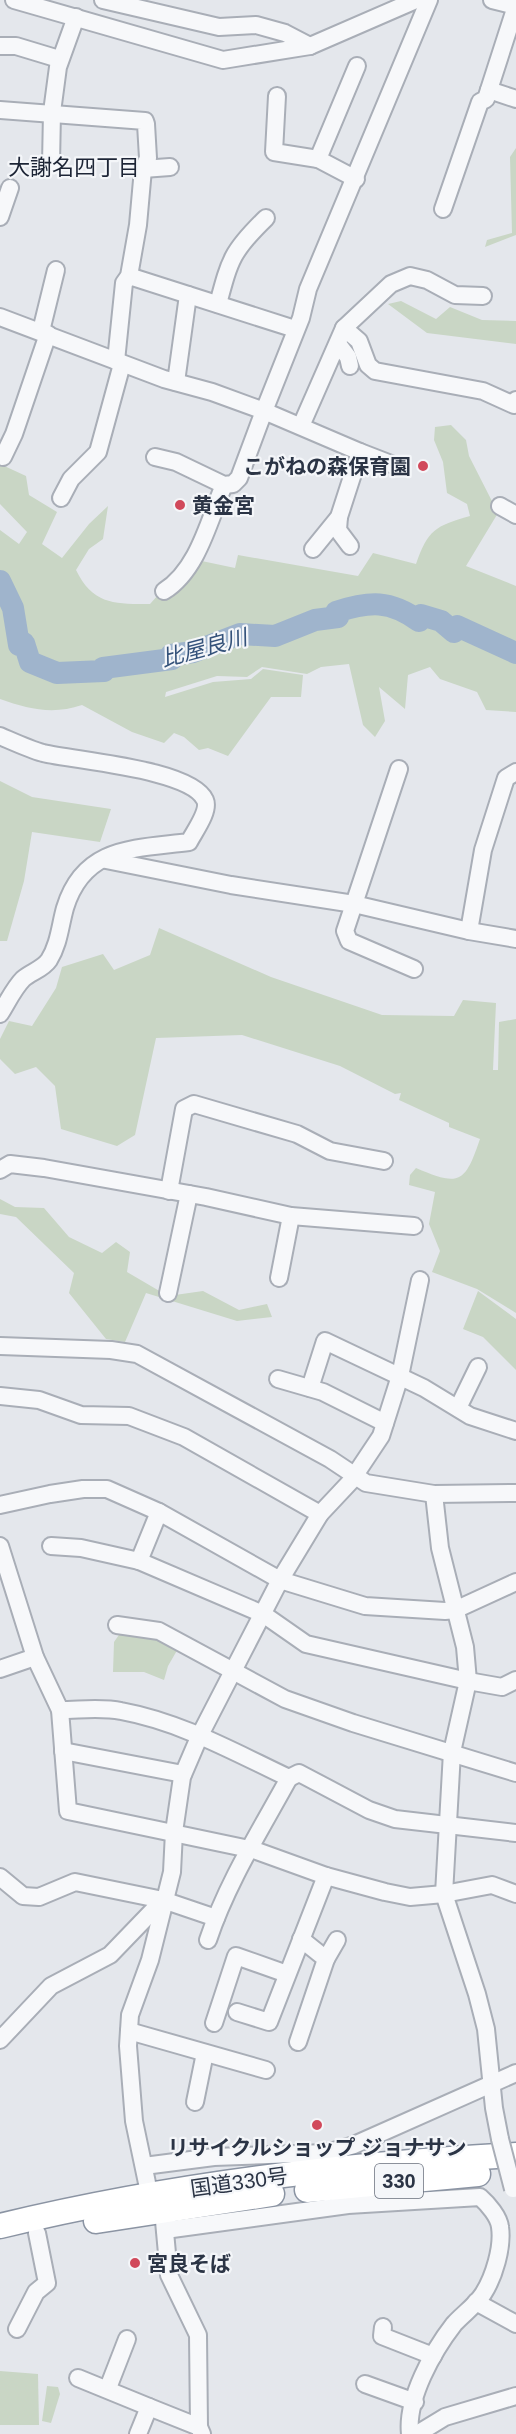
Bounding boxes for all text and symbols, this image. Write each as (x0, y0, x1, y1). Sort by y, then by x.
district label: 大謝名四丁目 (8, 155, 140, 180)
place label: こがねの森保育園 (243, 455, 411, 478)
marker: こがねの森保育園 (416, 459, 430, 473)
place label: 黄金宮 (192, 494, 255, 517)
marker: 黄金宮 (173, 498, 187, 512)
water label: 比屋良川 (158, 624, 252, 671)
marker: リサイクルショップ ジョナサン (310, 2118, 324, 2132)
place label: リサイクルショップ ジョナサン (168, 2136, 466, 2159)
street label: 国道330号 (189, 2164, 289, 2200)
road number: 330 (375, 2164, 423, 2198)
place label: 宮良そば (147, 2252, 231, 2275)
marker: 宮良そば (128, 2256, 142, 2270)

